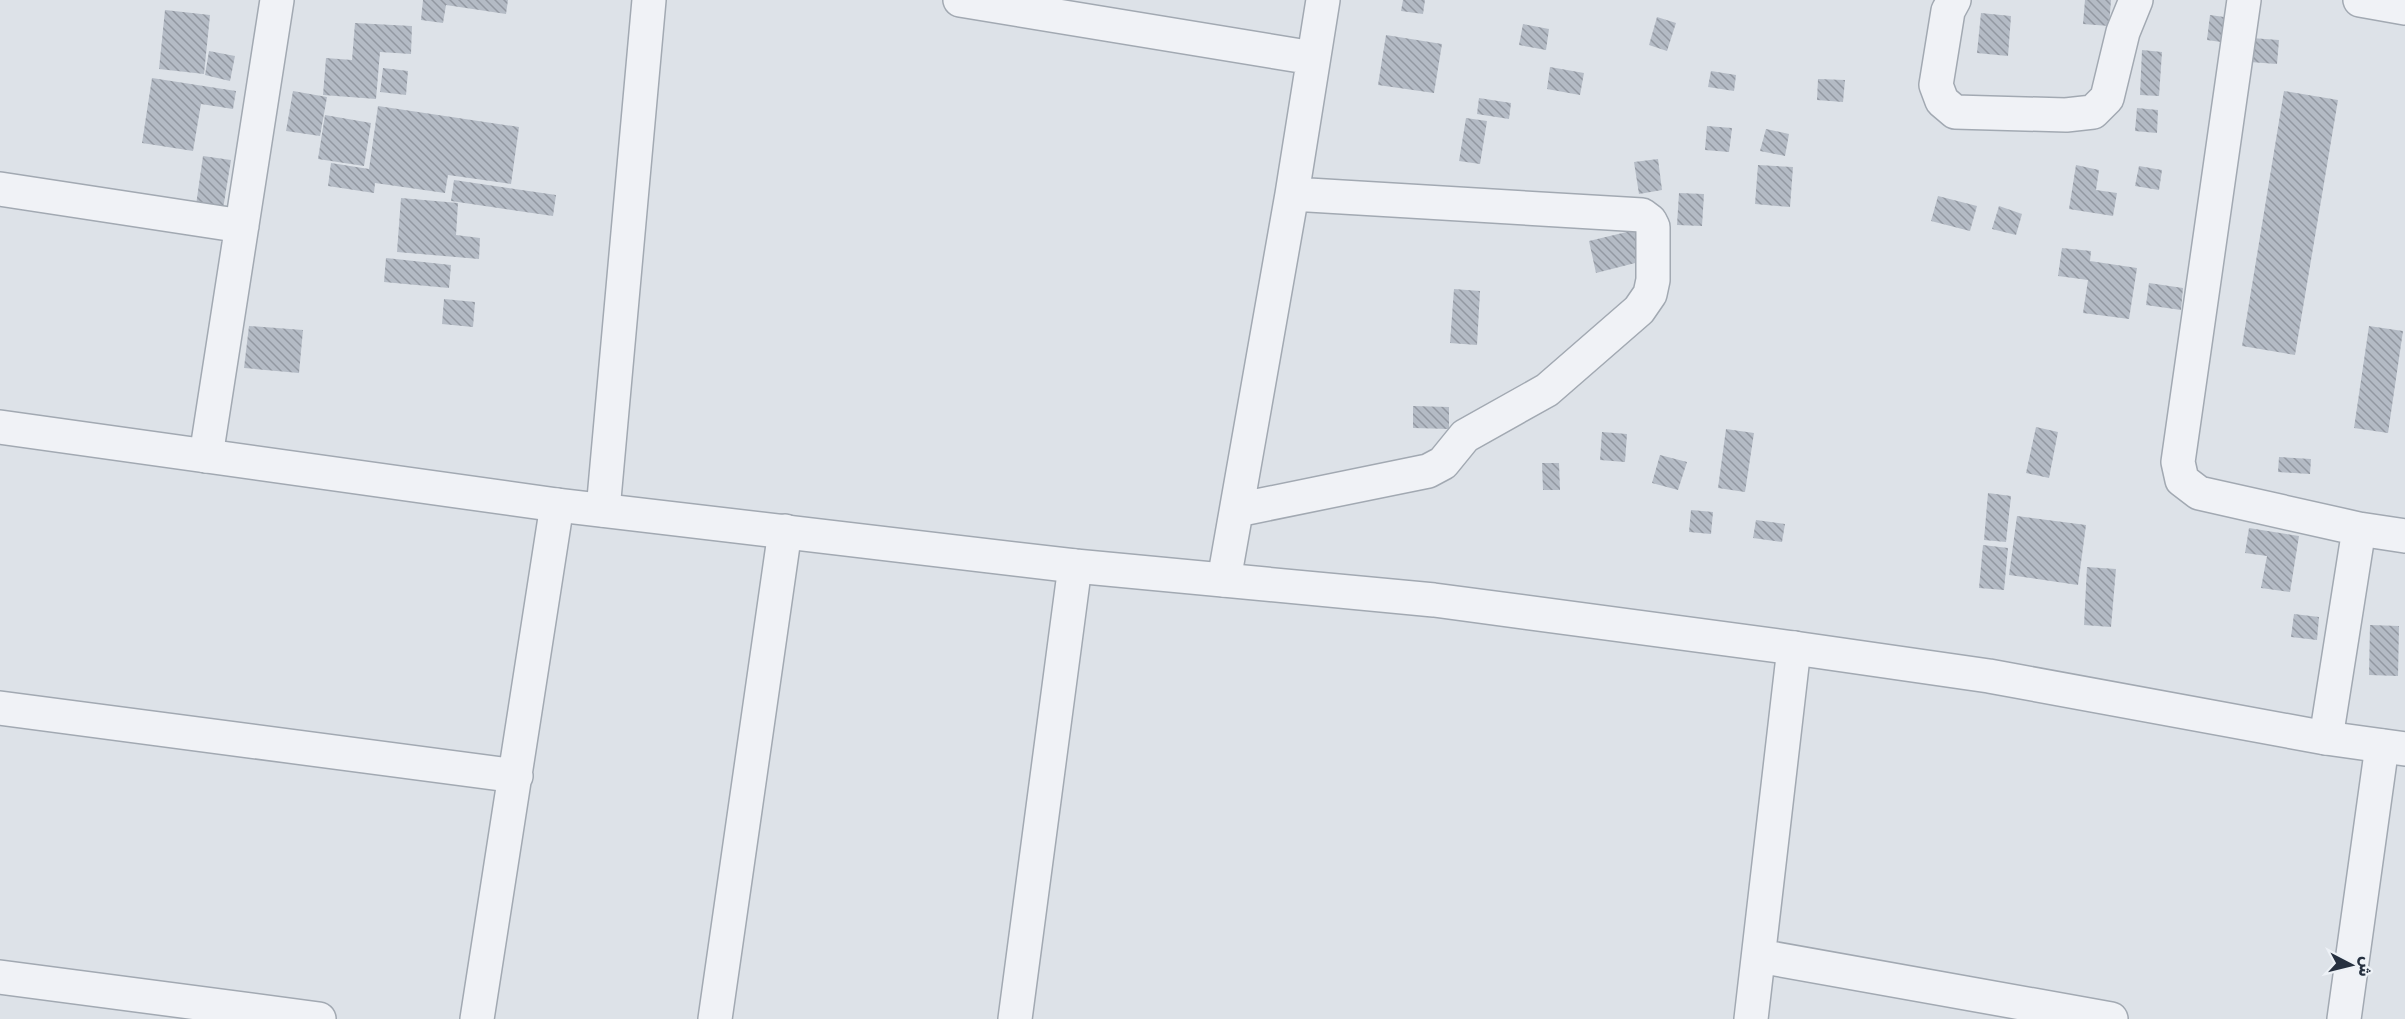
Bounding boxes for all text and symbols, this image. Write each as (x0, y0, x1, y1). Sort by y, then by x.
north arrow (2321, 935, 2381, 995)
text: ش (2355, 956, 2376, 978)

